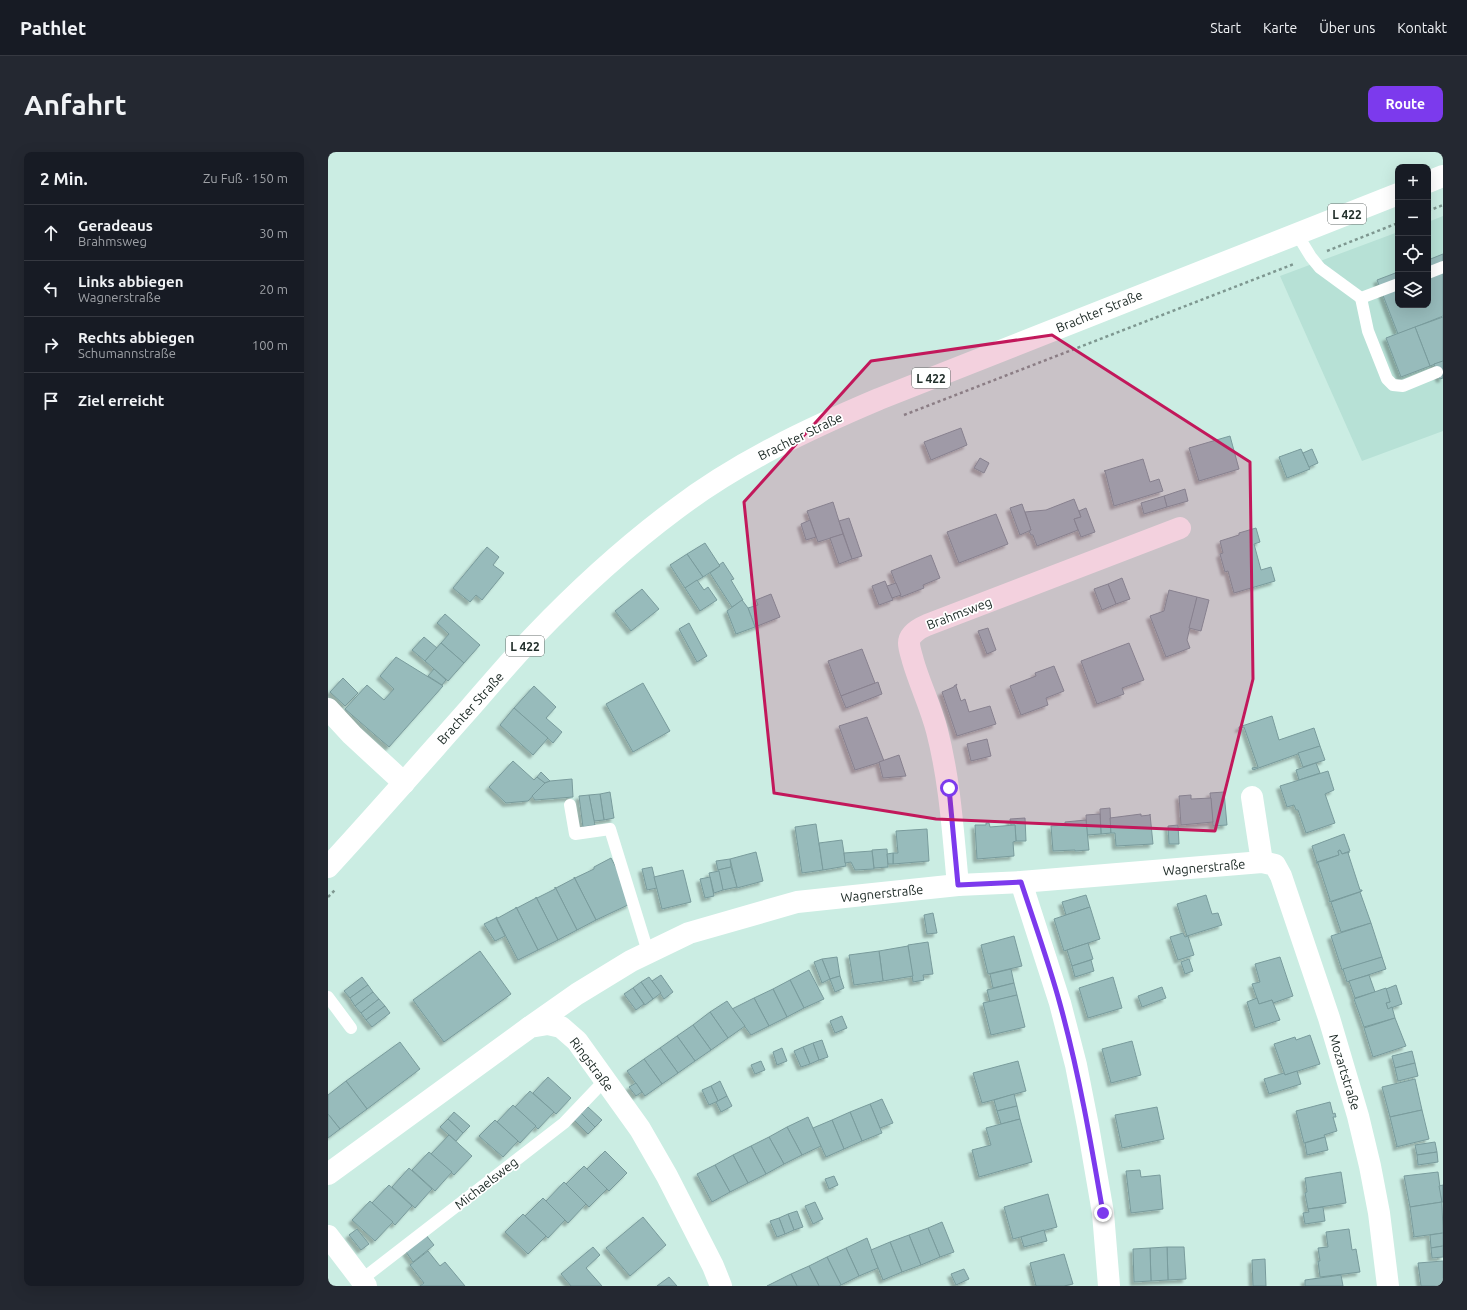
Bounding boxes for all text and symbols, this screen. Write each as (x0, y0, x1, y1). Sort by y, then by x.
text: Pathlet (20, 17, 86, 39)
text: Start (1210, 20, 1241, 36)
text: Karte (1263, 20, 1297, 36)
text: Über uns (1319, 20, 1375, 36)
text: Kontakt (1397, 20, 1447, 36)
button: Route (1368, 86, 1443, 122)
text: Anfahrt (24, 89, 127, 120)
map controls (1395, 164, 1431, 308)
button: + (1395, 164, 1431, 200)
text: 2 Min. (40, 169, 88, 188)
text: Zu Fuß · 150 m (203, 171, 288, 185)
button: − (1395, 200, 1431, 236)
road number: L 422 (1328, 204, 1366, 224)
text: Geradeaus (78, 217, 153, 234)
icon: ahead (40, 222, 62, 244)
text: 30 m (259, 226, 288, 240)
text: Brahmsweg (78, 234, 147, 248)
button: locate (1395, 236, 1431, 272)
button: layers (1395, 272, 1431, 308)
text: Links abbiegen (78, 273, 183, 290)
icon: left (40, 278, 62, 300)
text: 20 m (259, 282, 288, 296)
street label: Brachter Straße (1054, 287, 1144, 335)
text: Wagnerstraße (78, 290, 161, 304)
text: Rechts abbiegen (78, 329, 195, 346)
icon: right (40, 334, 62, 356)
text: 100 m (252, 338, 288, 352)
text: Schumannstraße (78, 346, 176, 360)
road number: L 422 (912, 368, 950, 388)
icon: arrive (40, 390, 62, 412)
text: Ziel erreicht (78, 392, 164, 409)
street label: Brachter Straße (756, 410, 844, 462)
street label: Brahmsweg (924, 594, 994, 632)
road number: L 422 (506, 636, 544, 656)
street label: Brachter Straße (434, 669, 506, 747)
route start (940, 779, 958, 797)
street label: Wagnerstraße (1162, 856, 1246, 878)
street label: Wagnerstraße (840, 882, 924, 904)
street label: Mozartstraße (1327, 1032, 1363, 1112)
street label: Ringstraße (567, 1034, 617, 1094)
street label: Michaelsweg (452, 1154, 520, 1212)
route end (1094, 1204, 1112, 1222)

